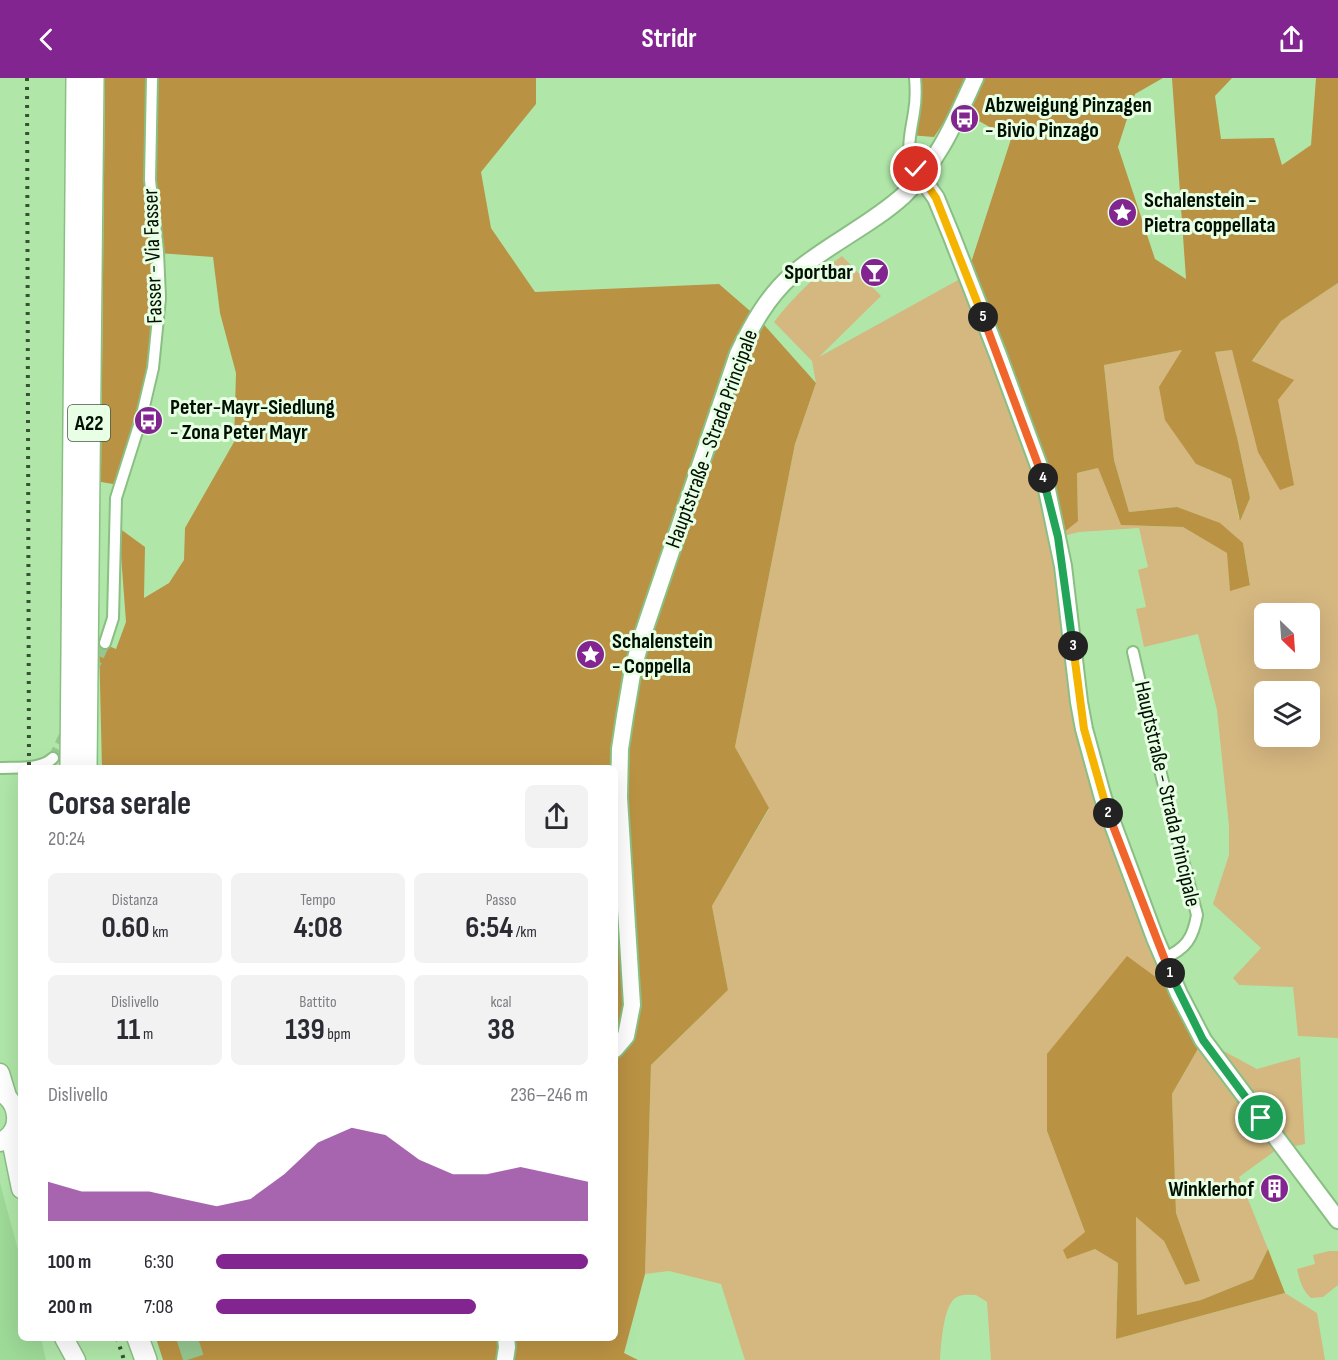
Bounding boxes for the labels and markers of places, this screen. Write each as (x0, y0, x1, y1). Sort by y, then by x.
place label: Abzweigung Pinzagen - Bivio Pinzago (984, 92, 1152, 144)
bus stop icon: Abzweigung Pinzagen - Bivio Pinzago (948, 102, 980, 134)
pin (890, 143, 941, 194)
place label: Schalenstein - Pietra coppellata (1144, 187, 1275, 239)
place icon: Schalenstein - Pietra coppellata (1107, 197, 1139, 229)
bar icon: Sportbar (858, 256, 890, 288)
place label: Sportbar (784, 259, 853, 286)
pin: 5 (968, 302, 998, 332)
place label: Peter-Mayr-Siedlung - Zona Peter Mayr (170, 394, 335, 446)
bus stop icon: Peter-Mayr-Siedlung - Zona Peter Mayr (133, 404, 165, 436)
pin: 4 (1028, 463, 1058, 493)
place label: Schalenstein - Coppella (612, 628, 713, 680)
pin: 3 (1058, 631, 1088, 661)
place icon: Schalenstein - Coppella (575, 638, 607, 670)
pin: 2 (1093, 798, 1123, 828)
pin: 1 (1155, 958, 1185, 988)
pin (1235, 1092, 1286, 1143)
building icon: Winklerhof (1259, 1173, 1291, 1205)
place label: Winklerhof (1168, 1176, 1255, 1203)

